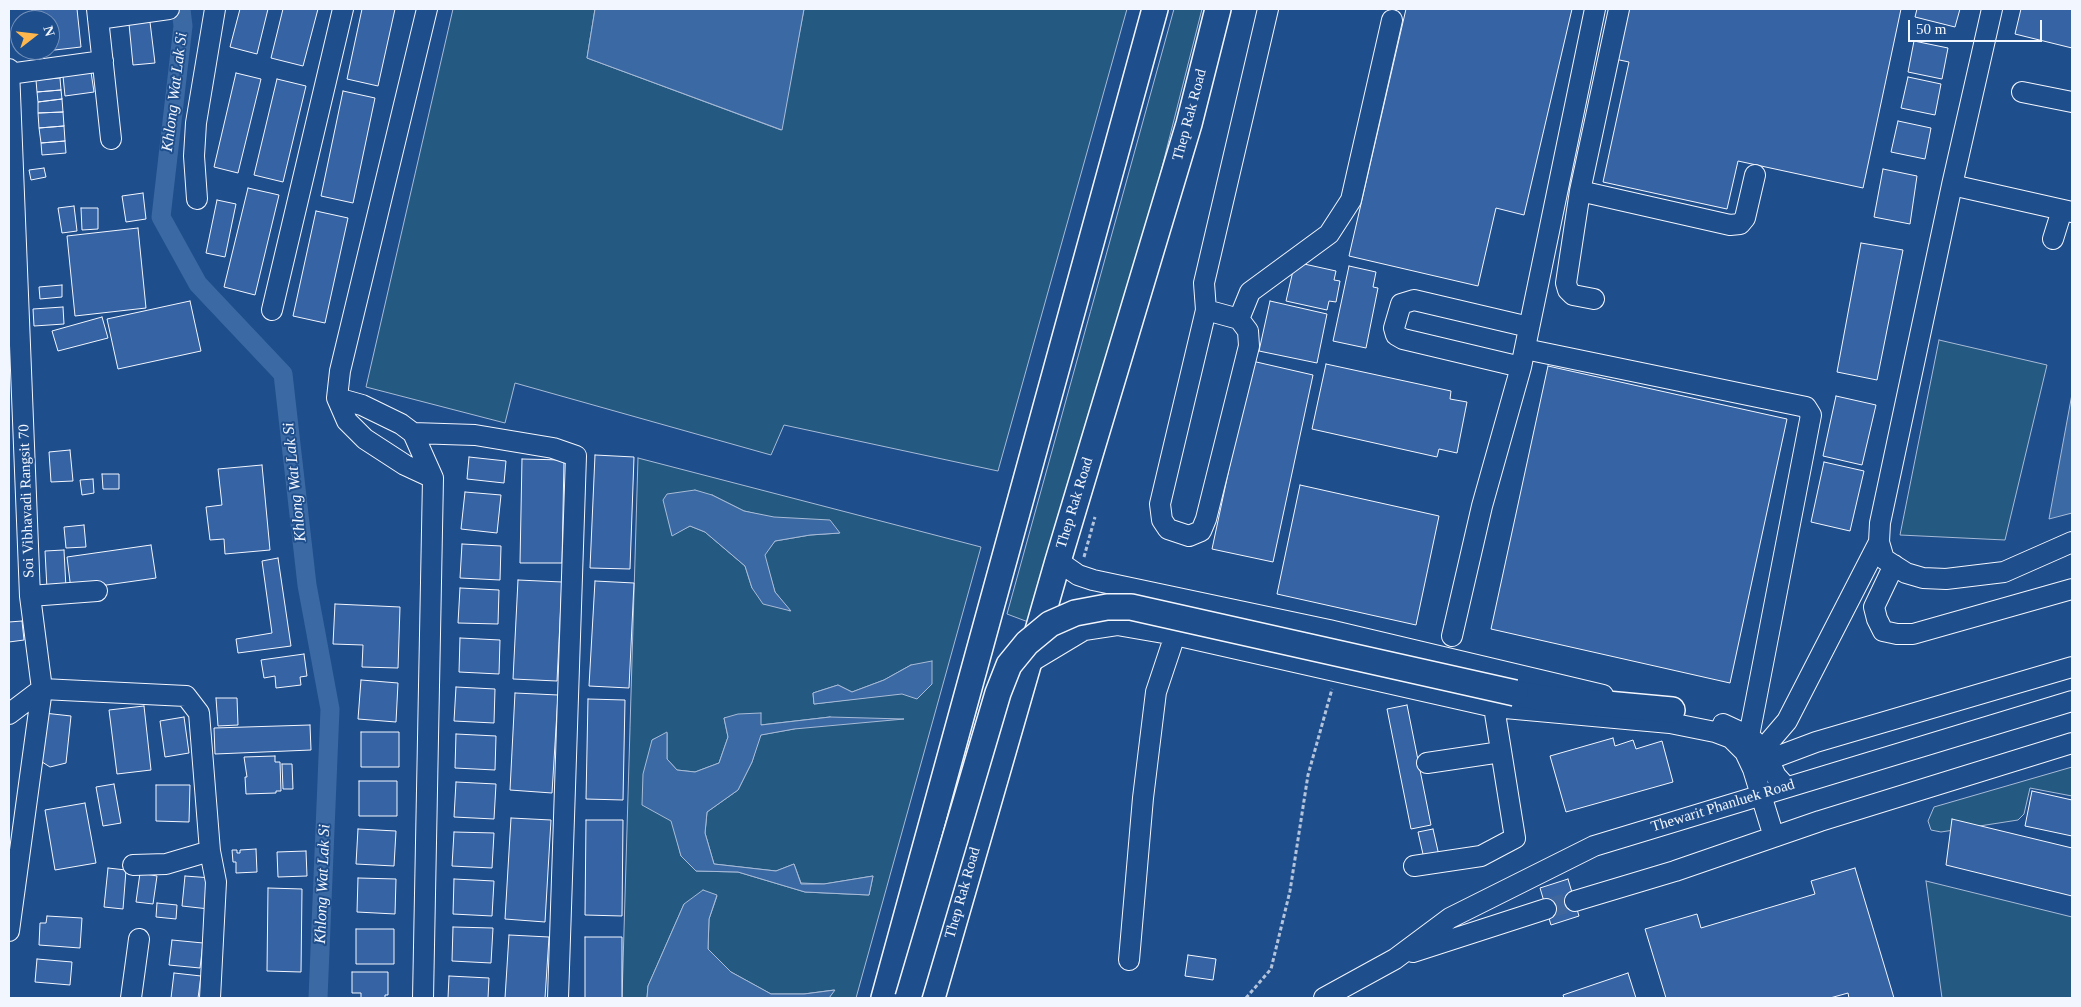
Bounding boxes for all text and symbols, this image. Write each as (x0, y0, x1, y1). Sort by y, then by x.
north arrow (10, 10, 60, 60)
scale bar (1911, 10, 2045, 42)
text: 50 m (1916, 21, 1946, 37)
text: N (40, 24, 58, 38)
water label: Khlong Wat Lak Si (158, 31, 192, 153)
street label: Thep Rak Road (1169, 67, 1211, 163)
water label: Khlong Wat Lak Si (279, 421, 311, 543)
street label: Soi Vibhavadi Rangsit 70 (15, 424, 39, 578)
street label: Thep Rak Road (1053, 455, 1097, 551)
street label: Thewarit Phanluek Road (1649, 776, 1797, 836)
water label: Khlong Wat Lak Si (311, 824, 335, 944)
street label: Thep Rak Road (941, 845, 985, 941)

